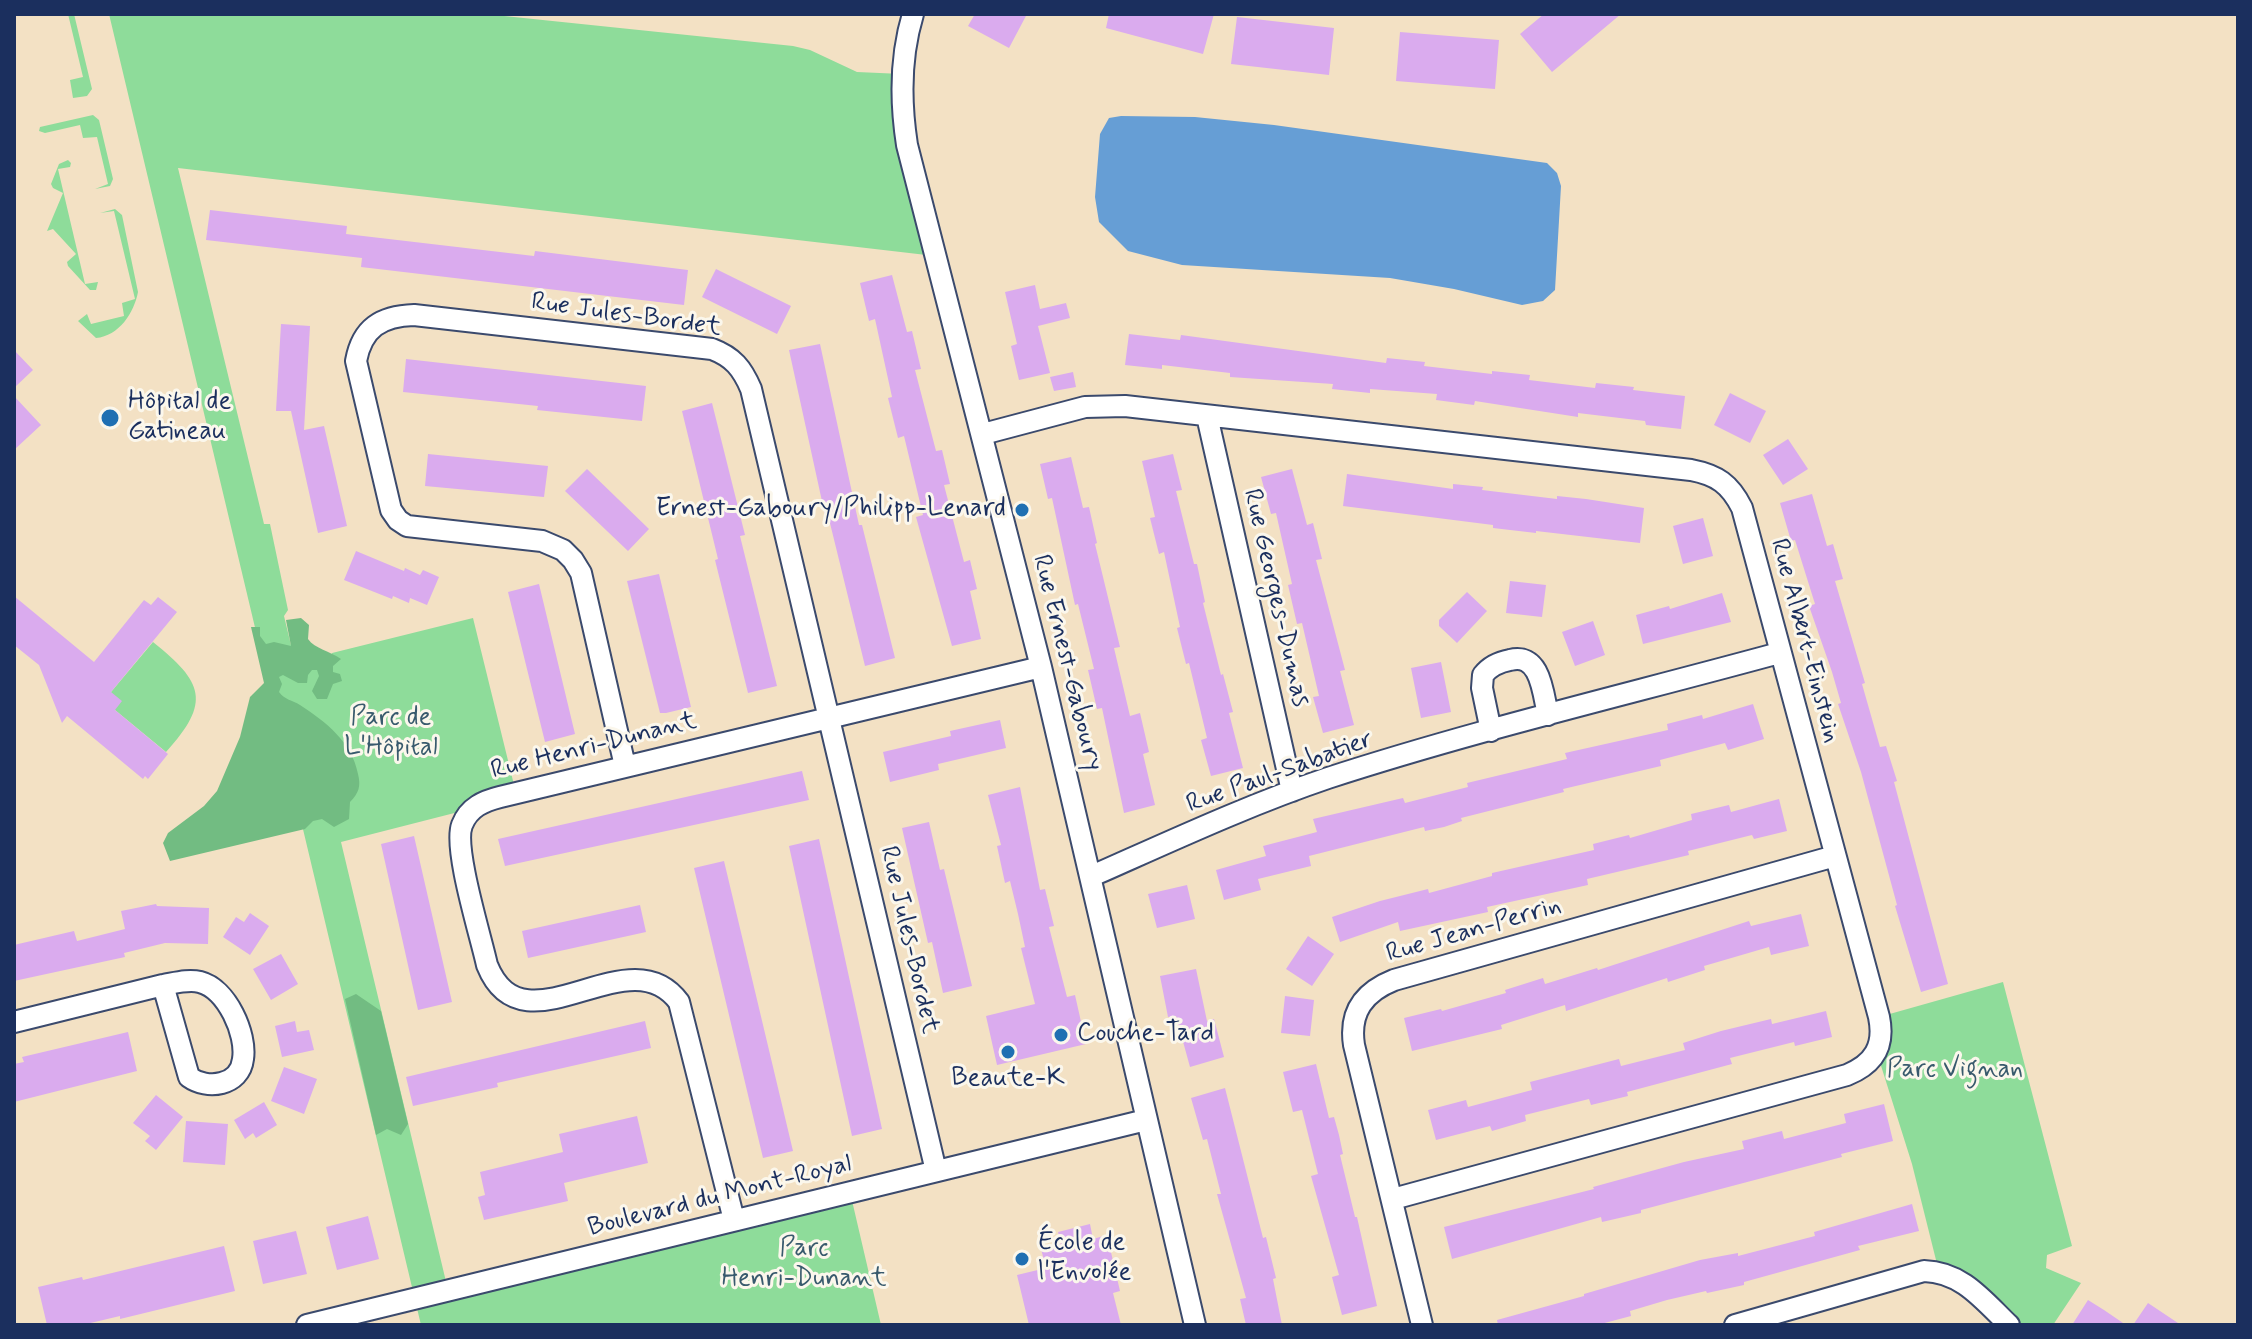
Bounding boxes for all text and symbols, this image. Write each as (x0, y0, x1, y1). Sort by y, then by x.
street label: Rue Jules-Bordet (529, 287, 723, 345)
place label: Hôpital de Gatineau (128, 387, 231, 448)
marker: Hôpital de Gatineau (99, 407, 121, 429)
street label: Rue Georges-Dumas (1235, 486, 1315, 710)
place label: Ernest-Gaboury/Philipp-Lenard (656, 494, 1006, 526)
marker: Ernest-Gaboury/Philipp-Lenard (1013, 501, 1031, 519)
street label: Rue Albert-Einstein (1762, 536, 1846, 746)
street label: Rue Ernest-Gaboury (1024, 552, 1108, 774)
park label: Parc de L'Hôpital (344, 703, 438, 764)
street label: Rue Henri-Dunant (488, 706, 700, 788)
street label: Rue Paul-Sabatier (1183, 725, 1377, 821)
street label: Rue Jules-Bordet (871, 843, 945, 1037)
street label: Rue Jean-Perrin (1383, 891, 1565, 971)
place label: Couche-Tard (1077, 1019, 1214, 1051)
marker: Couche-Tard (1052, 1026, 1070, 1044)
marker: Beaute-K (999, 1043, 1017, 1061)
park label: Parc Vignan (1887, 1055, 2023, 1087)
place label: Beaute-K (951, 1064, 1065, 1096)
street label: Boulevard du Mont-Royal (585, 1149, 855, 1245)
place label: École de l'Envolée (1038, 1228, 1131, 1290)
park label: Parc Henri-Dunant (721, 1234, 887, 1296)
marker: École de l'Envolée (1013, 1250, 1031, 1268)

